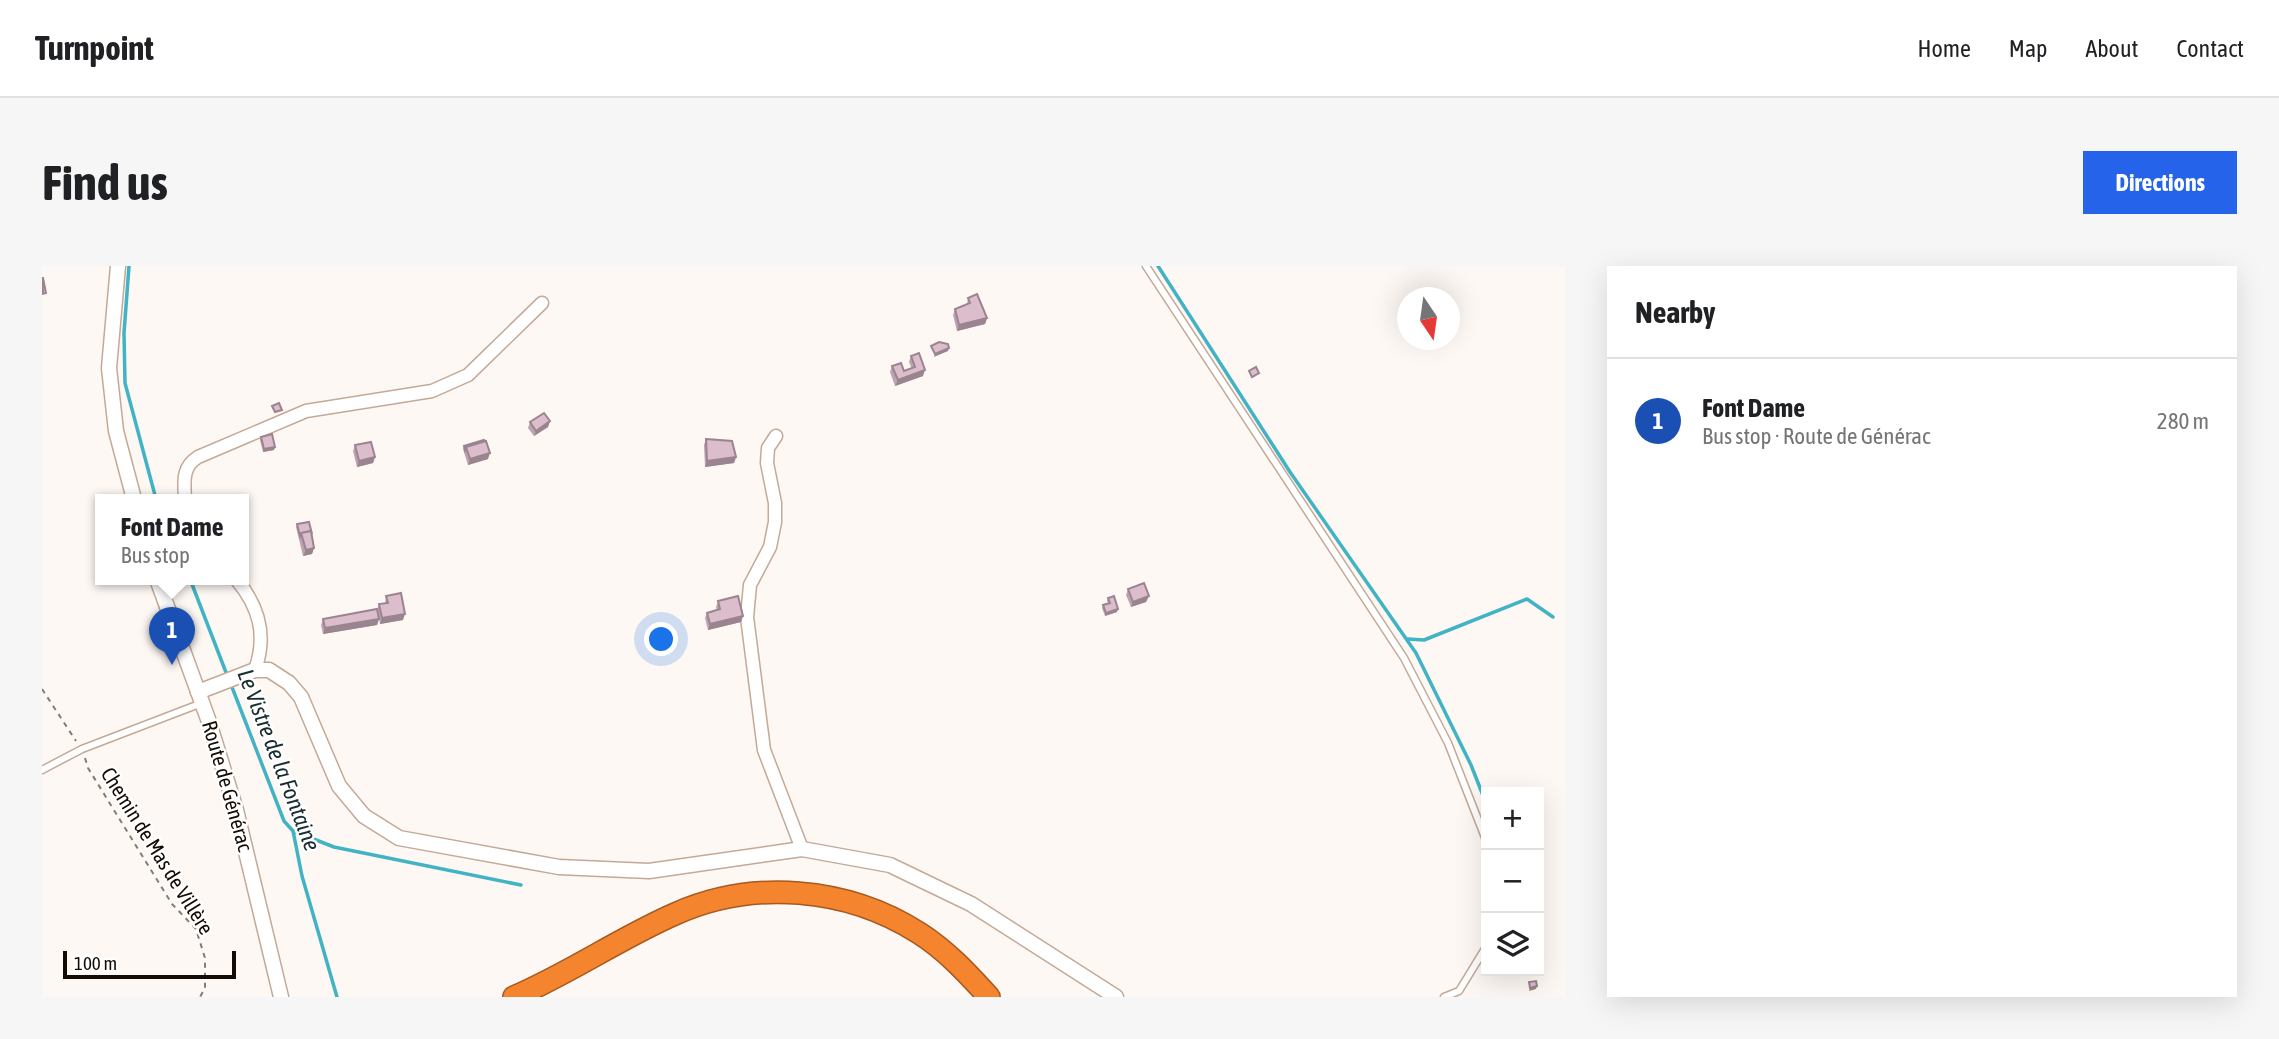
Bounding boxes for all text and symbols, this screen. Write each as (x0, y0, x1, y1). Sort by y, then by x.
text: Turnpoint (35, 29, 154, 67)
text: Home (1917, 35, 1971, 62)
text: Map (2009, 35, 2047, 62)
text: About (2085, 35, 2138, 62)
text: Contact (2176, 35, 2244, 62)
button: Directions (2083, 151, 2237, 214)
text: Find us (42, 154, 168, 210)
north arrow (1397, 287, 1460, 350)
text: Nearby (1635, 295, 1715, 329)
text: Font Dame (1702, 393, 1805, 423)
text: 1 (1653, 408, 1663, 434)
text: 280 m (2157, 408, 2209, 434)
text: Bus stop · Route de Générac (1702, 423, 1930, 449)
popup (95, 494, 249, 585)
text: Font Dame (120, 512, 224, 542)
text: Bus stop (120, 542, 190, 568)
pin: 1 (149, 607, 195, 665)
your location (644, 622, 678, 656)
water label: Le Vistre de la Fontaine (232, 666, 326, 854)
street label: Route de Générac (198, 718, 258, 854)
street label: Chemin de Mas de Villère (97, 763, 219, 938)
map controls (1481, 787, 1544, 976)
button: + (1481, 787, 1544, 850)
button: − (1481, 850, 1544, 913)
button: layers (1481, 913, 1544, 976)
scale bar (63, 948, 236, 980)
text: 100 m (74, 952, 117, 974)

